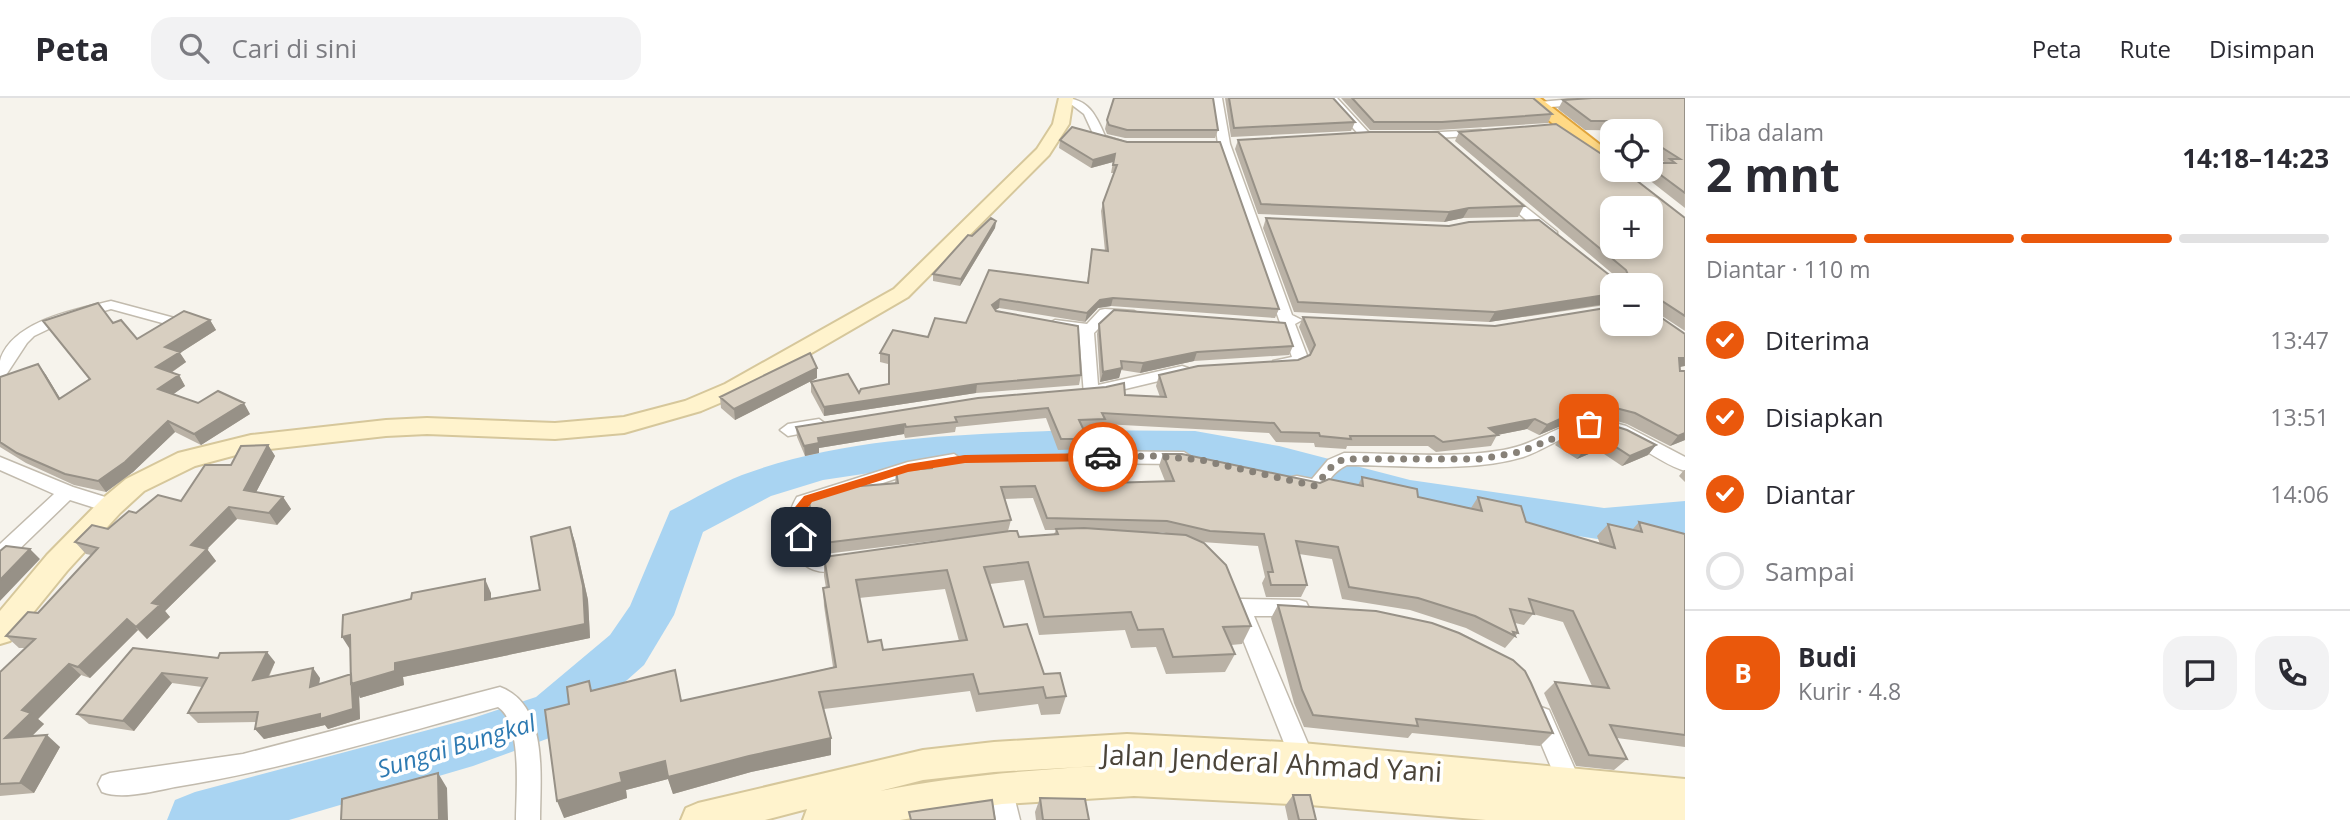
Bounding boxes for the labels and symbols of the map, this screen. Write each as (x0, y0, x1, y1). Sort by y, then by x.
pin (1559, 394, 1619, 454)
courier (1068, 422, 1138, 492)
pin (771, 507, 831, 567)
water label: Sungai Bungkal (373, 705, 540, 785)
street label: Jalan Jenderal Ahmad Yani (1098, 734, 1443, 790)

